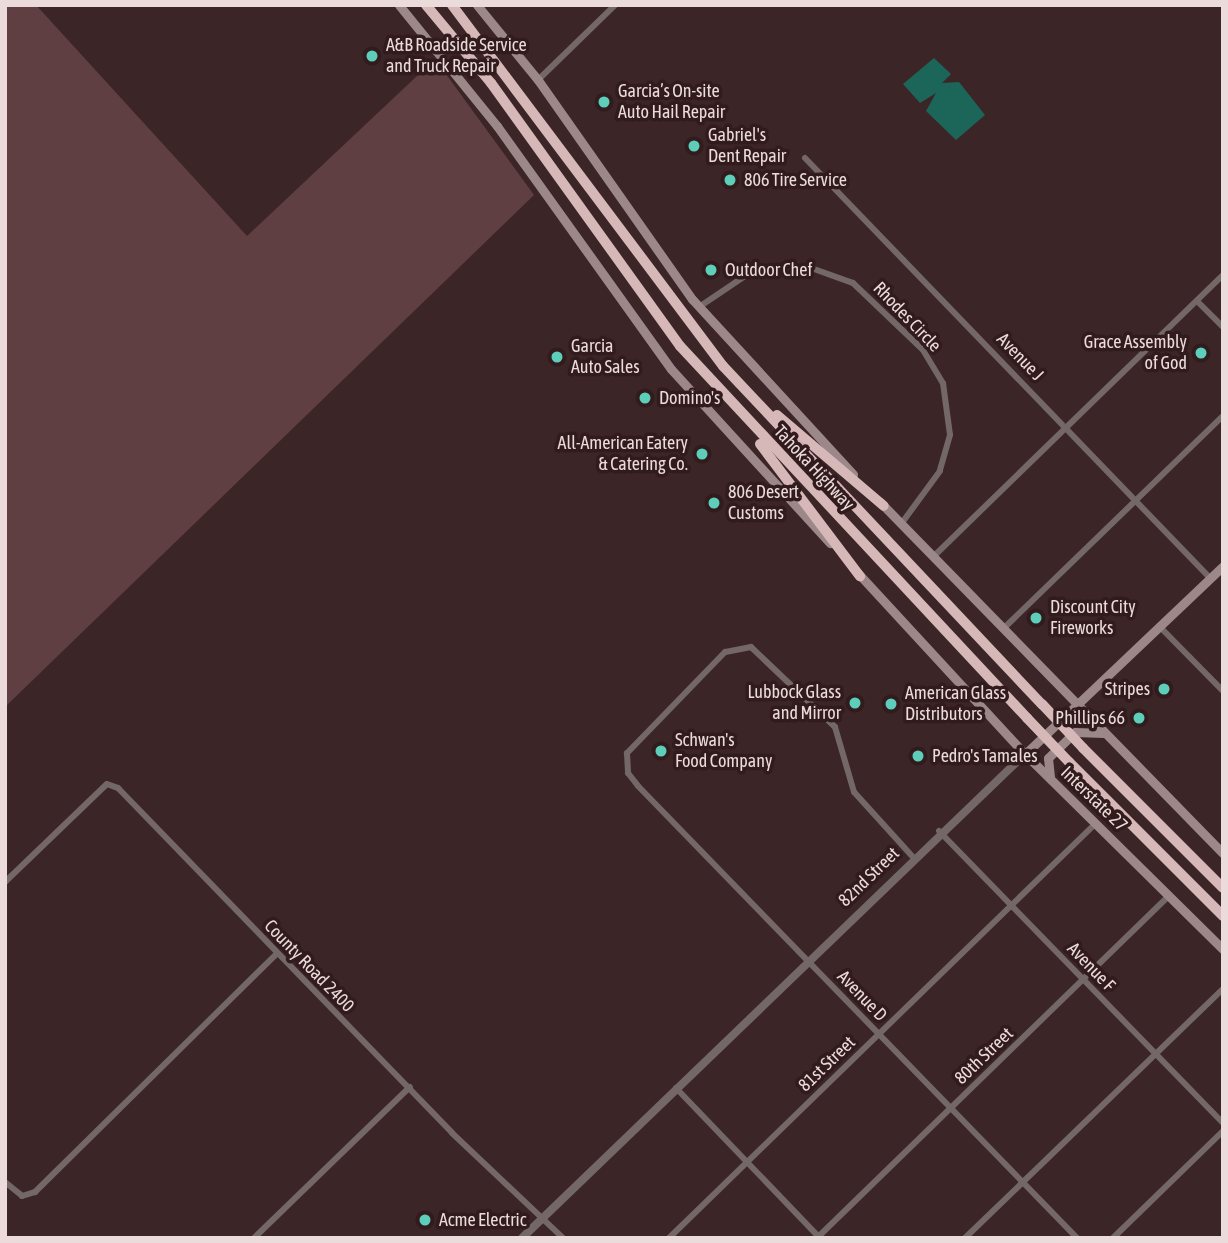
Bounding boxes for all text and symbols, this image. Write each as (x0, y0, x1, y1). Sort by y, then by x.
place label: A&B Roadside Service and Truck Repair (386, 35, 527, 78)
marker: A&B Roadside Service and Truck Repair (364, 48, 380, 64)
place label: Garcia’s On-site Auto Hail Repair (618, 81, 725, 124)
marker: Garcia’s On-site Auto Hail Repair (596, 94, 612, 110)
place label: Gabriel's Dent Repair (708, 125, 786, 168)
marker: Gabriel's Dent Repair (686, 138, 702, 154)
place label: 806 Tire Service (744, 169, 847, 191)
marker: 806 Tire Service (722, 172, 738, 188)
place label: Outdoor Chef (725, 259, 812, 281)
marker: Outdoor Chef (703, 262, 719, 278)
street label: Rhodes Circle (868, 278, 946, 356)
street label: Avenue J (992, 329, 1048, 385)
place label: Grace Assembly of God (1084, 332, 1187, 374)
place label: Garcia Auto Sales (571, 336, 639, 378)
marker: Grace Assembly of God (1193, 345, 1209, 361)
marker: Garcia Auto Sales (549, 349, 565, 365)
place label: Domino's (659, 387, 720, 409)
marker: Domino's (637, 390, 653, 406)
street label: Tahoka Highway (769, 421, 859, 515)
place label: All-American Eatery & Catering Co. (558, 433, 688, 476)
marker: All-American Eatery & Catering Co. (694, 446, 710, 462)
place label: 806 Desert Customs (728, 482, 799, 524)
marker: 806 Desert Customs (706, 495, 722, 511)
place label: Discount City Fireworks (1050, 597, 1136, 640)
marker: Discount City Fireworks (1028, 610, 1044, 626)
place label: Stripes (1105, 678, 1150, 700)
marker: Stripes (1156, 681, 1172, 697)
place label: Lubbock Glass and Mirror (747, 682, 841, 724)
place label: American Glass Distributors (905, 683, 1006, 726)
marker: Lubbock Glass and Mirror (847, 695, 863, 711)
marker: American Glass Distributors (883, 696, 899, 712)
place label: Phillips 66 (1055, 707, 1125, 729)
marker: Phillips 66 (1131, 710, 1147, 726)
place label: Schwan's Food Company (675, 730, 772, 772)
marker: Schwan's Food Company (653, 743, 669, 759)
place label: Pedro's Tamales (932, 745, 1038, 767)
marker: Pedro's Tamales (910, 748, 926, 764)
street label: Interstate 27 (1056, 762, 1132, 836)
street label: 82nd Street (834, 843, 904, 911)
street label: County Road 2400 (260, 915, 358, 1017)
street label: Avenue F (1063, 938, 1119, 996)
street label: Avenue D (833, 966, 891, 1026)
street label: 80th Street (950, 1023, 1018, 1089)
street label: 81st Street (794, 1032, 860, 1096)
place label: Acme Electric (439, 1209, 526, 1231)
marker: Acme Electric (417, 1212, 433, 1228)

